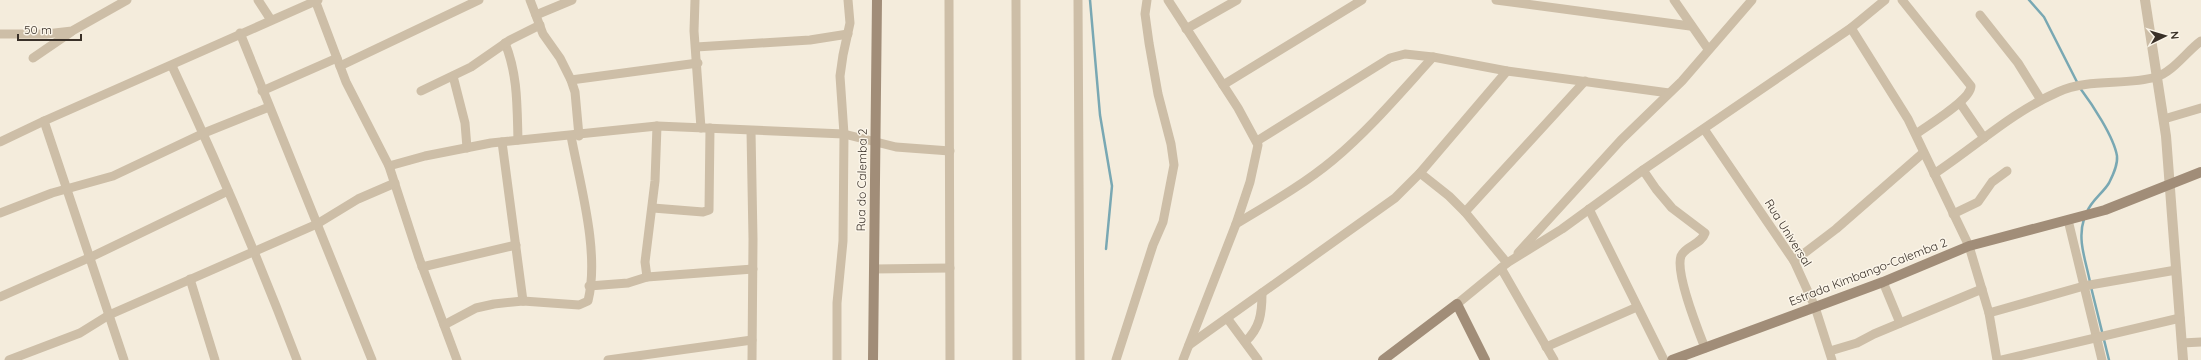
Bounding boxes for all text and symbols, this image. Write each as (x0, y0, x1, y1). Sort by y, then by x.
scale bar (18, 16, 81, 42)
north arrow (2145, 16, 2185, 56)
text: 50 m (24, 22, 52, 37)
text: N (2168, 30, 2182, 40)
street label: Rua do Calemba 2 (853, 128, 870, 232)
street label: Rua Universal (1762, 196, 1815, 269)
street label: Estrada Kimbango-Calemba 2 (1787, 234, 1949, 309)

